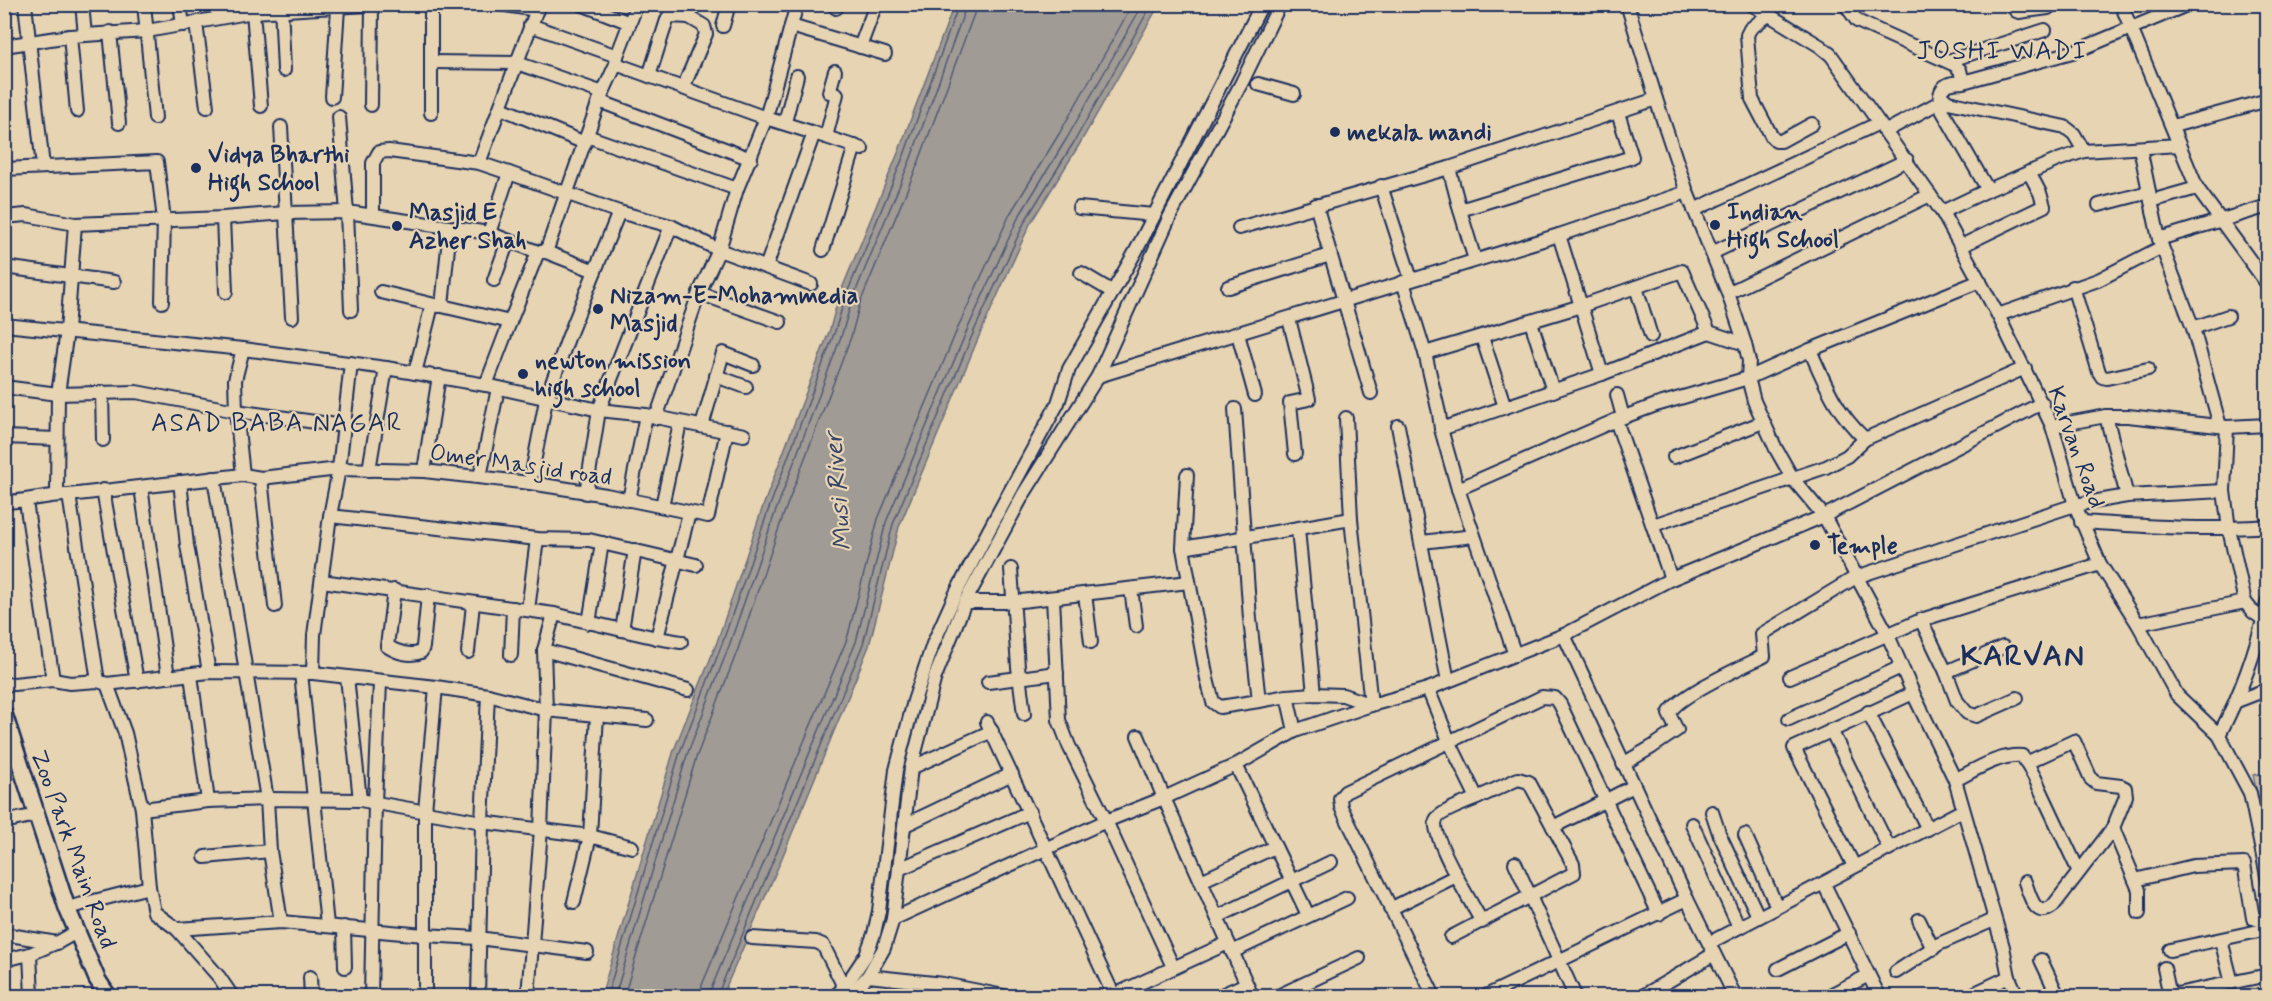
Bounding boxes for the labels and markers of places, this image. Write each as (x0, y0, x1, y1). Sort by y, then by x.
place label: mekala mandi (1347, 118, 1492, 149)
marker: mekala mandi (1328, 125, 1342, 139)
place label: Vidya Bharthi High School (208, 140, 350, 202)
marker: Vidya Bharthi High School (189, 161, 203, 175)
place label: Indian High School (1727, 197, 1839, 259)
place label: Masjid E Azher Shah (409, 198, 527, 257)
marker: Indian High School (1708, 218, 1722, 232)
marker: Masjid E Azher Shah (390, 219, 404, 233)
place label: Nizam-E-Mohammedia Masjid (610, 281, 859, 341)
marker: Nizam-E-Mohammedia Masjid (591, 302, 605, 316)
place label: newton mission high school (535, 346, 691, 408)
marker: newton mission high school (516, 367, 530, 381)
place label: Temple (1827, 531, 1898, 562)
marker: Temple (1808, 538, 1822, 552)

